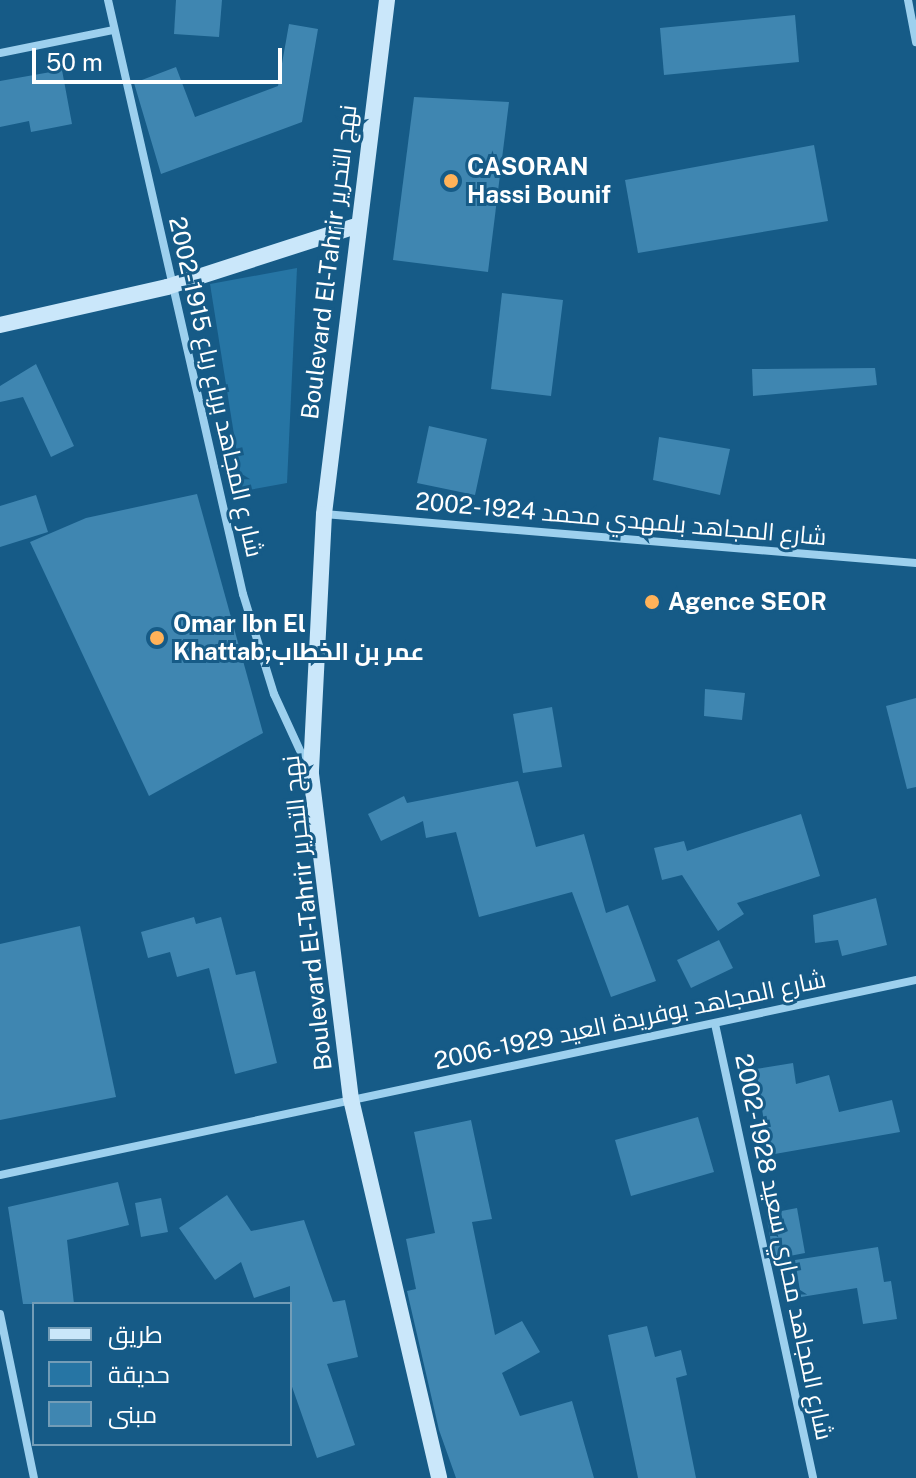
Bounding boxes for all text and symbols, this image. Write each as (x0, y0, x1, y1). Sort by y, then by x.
scale bar (36, 32, 286, 82)
text: 50 m (46, 48, 103, 76)
street label: Boulevard El-Tahrir نهج التحرير (295, 103, 363, 421)
place label: CASORAN Hassi Bounif (467, 153, 611, 209)
marker: CASORAN Hassi Bounif (442, 172, 460, 190)
street label: شار ع المجاهد برباع رباع 1915-2002 (163, 214, 269, 560)
street label: شارع المجاهد بلمهدي محمد 1924-2002 (414, 487, 828, 551)
place label: Agence SEOR (668, 588, 827, 616)
marker: Agence SEOR (643, 593, 661, 611)
place label: Omar Ibn El Khattab;عمر بن الخطاب (173, 610, 424, 666)
marker: Omar Ibn El Khattab;عمر بن الخطاب (148, 629, 166, 647)
street label: Boulevard El-Tahrir نهج التحرير (276, 754, 338, 1072)
street label: شارع المجاهد بوفريدة العيد 1929-2006 (432, 964, 828, 1076)
street label: شارع المجاهد محاري سعيد 1928-2002 (729, 1051, 839, 1443)
legend (32, 1302, 292, 1446)
text: طريق (108, 1320, 163, 1348)
text: حديقة (108, 1360, 170, 1388)
text: مبنى (108, 1400, 157, 1428)

